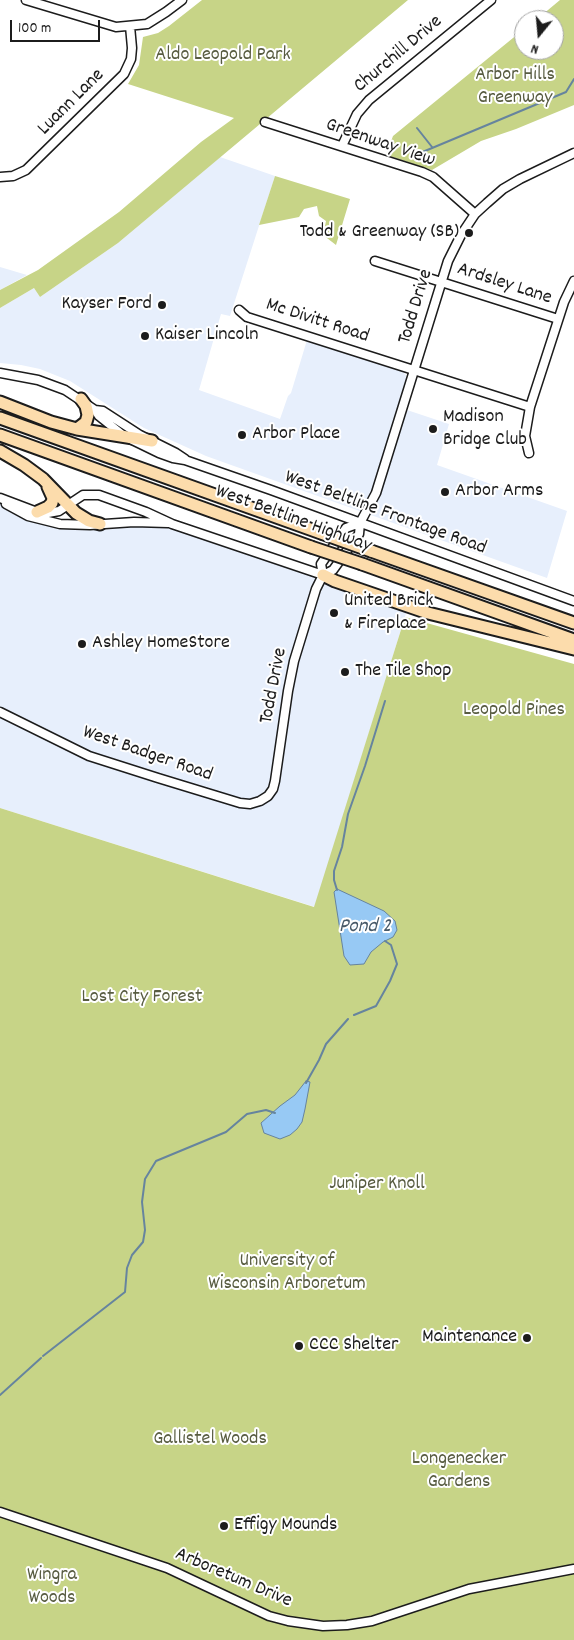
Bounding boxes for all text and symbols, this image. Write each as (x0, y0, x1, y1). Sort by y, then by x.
scale bar (12, 10, 102, 42)
north arrow (514, 10, 564, 60)
street label: Churchill Drive (350, 11, 448, 99)
text: 100 m (18, 18, 51, 40)
text: N (529, 38, 541, 59)
park label: Aldo Leopold Park (155, 44, 291, 68)
park label: Arbor Hills Greenway (475, 64, 555, 111)
street label: Luann Lane (34, 65, 110, 141)
street label: Greenway View (322, 114, 438, 174)
place label: Todd & Greenway (SB) (300, 221, 459, 245)
marker: Todd & Greenway (SB) (463, 227, 475, 239)
street label: Ardsley Lane (454, 258, 554, 312)
street label: Todd Drive (394, 267, 440, 347)
place label: Kayser Ford (61, 293, 152, 317)
street label: Mc Divitt Road (262, 294, 372, 350)
marker: Kayser Ford (156, 299, 168, 311)
place label: Kaiser Lincoln (155, 324, 259, 348)
marker: Kaiser Lincoln (139, 330, 151, 342)
place label: Madison Bridge Club (443, 406, 527, 453)
place label: Arbor Place (252, 423, 340, 447)
marker: Madison Bridge Club (427, 423, 439, 435)
marker: Arbor Place (236, 429, 248, 441)
street label: West Beltline Frontage Road (281, 466, 489, 562)
place label: Arbor Arms (455, 480, 543, 504)
street label: West Beltline Highway (212, 481, 374, 559)
marker: Arbor Arms (439, 486, 451, 498)
place label: United Brick & Fireplace (344, 590, 433, 637)
marker: United Brick & Fireplace (328, 607, 340, 619)
place label: Ashley HomeStore (92, 632, 230, 656)
marker: Ashley HomeStore (76, 638, 88, 650)
street label: Todd Drive (256, 646, 294, 726)
place label: The Tile Shop (355, 660, 451, 684)
marker: The Tile Shop (339, 666, 351, 678)
park label: Leopold Pines (463, 699, 565, 723)
street label: West Badger Road (79, 722, 215, 788)
water label: Pond 2 (339, 915, 391, 941)
park label: Lost City Forest (82, 986, 202, 1010)
park label: Juniper Knoll (329, 1173, 425, 1197)
park label: University of Wisconsin Arboretum (208, 1250, 366, 1297)
place label: Maintenance (422, 1326, 517, 1350)
marker: Maintenance (521, 1332, 533, 1344)
place label: CCC Shelter (309, 1334, 398, 1358)
marker: CCC Shelter (293, 1340, 305, 1352)
park label: Gallistel Woods (153, 1428, 267, 1452)
park label: Longenecker Gardens (412, 1448, 506, 1495)
place label: Effigy Mounds (234, 1514, 337, 1538)
marker: Effigy Mounds (218, 1520, 230, 1532)
street label: Arboretum Drive (171, 1544, 295, 1614)
park label: Wingra Woods (27, 1564, 77, 1611)

